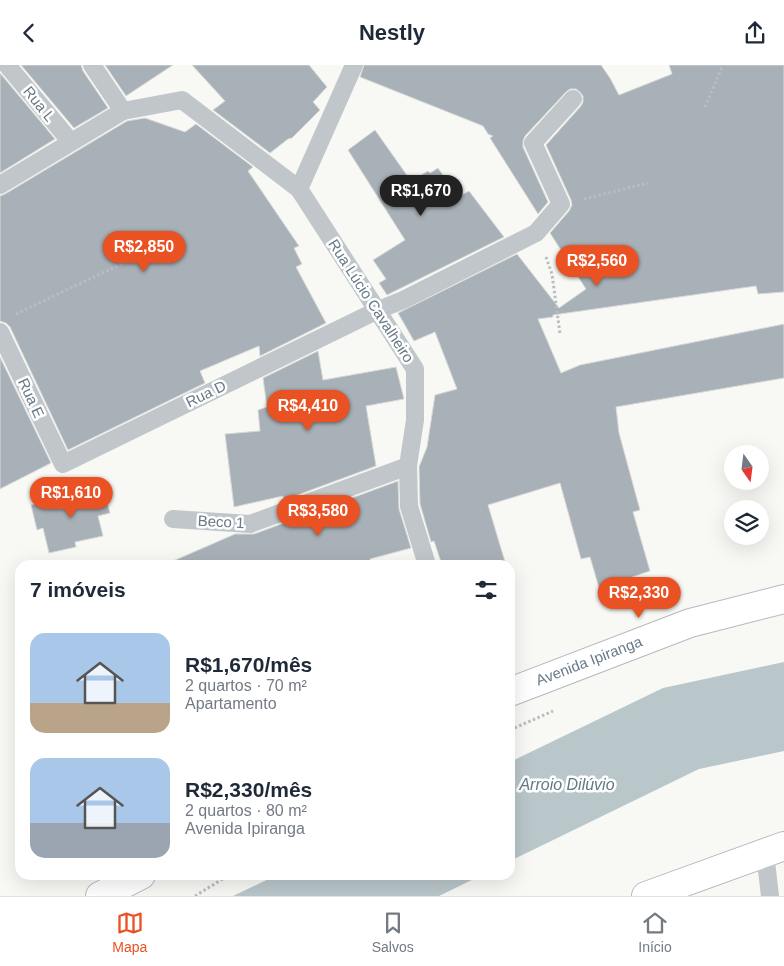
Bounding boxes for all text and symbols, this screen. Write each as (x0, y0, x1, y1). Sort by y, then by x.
icon: back (15, 19, 43, 47)
icon: share (741, 19, 769, 47)
text: Nestly (359, 20, 425, 45)
street label: Rua L (20, 83, 59, 125)
pin: R$1,670 (375, 175, 467, 217)
text: R$1,670 (391, 182, 451, 199)
pin: R$2,850 (98, 231, 190, 273)
street label: Rua Lúcio Cavalheiro (325, 236, 418, 365)
text: R$2,850 (114, 238, 174, 255)
pin: R$2,560 (551, 245, 643, 287)
text: R$2,560 (567, 252, 627, 269)
street label: Rua E (15, 375, 48, 420)
street label: Rua D (183, 377, 229, 411)
pin: R$4,410 (262, 389, 354, 432)
text: R$4,410 (278, 397, 338, 414)
north arrow (724, 445, 769, 490)
map controls (724, 445, 769, 545)
pin: R$1,610 (25, 477, 117, 519)
text: R$1,610 (41, 484, 101, 501)
pin: R$3,580 (272, 495, 364, 537)
button: layers (724, 500, 769, 545)
text: R$3,580 (288, 502, 348, 519)
street label: Beco 1 (197, 512, 245, 531)
icon: filters (472, 576, 500, 604)
pin: R$2,330 (593, 577, 685, 619)
text: 7 imóveis (30, 578, 126, 601)
text: R$2,330 (609, 584, 669, 601)
street label: Avenida Ipiranga (533, 632, 645, 689)
icon: home (70, 653, 130, 713)
text: R$1,670/mês (185, 653, 312, 676)
text: 2 quartos · 70 m² (185, 677, 307, 694)
text: Apartamento (185, 695, 277, 712)
water label: Arroio Dilúvio (518, 776, 615, 793)
icon: home (70, 778, 130, 838)
text: R$2,330/mês (185, 778, 312, 801)
text: 2 quartos · 80 m² (185, 802, 307, 819)
text: Avenida Ipiranga (185, 820, 305, 837)
tab: Mapa (112, 909, 147, 955)
tab: Salvos (372, 909, 414, 955)
tab: Início (638, 909, 672, 955)

